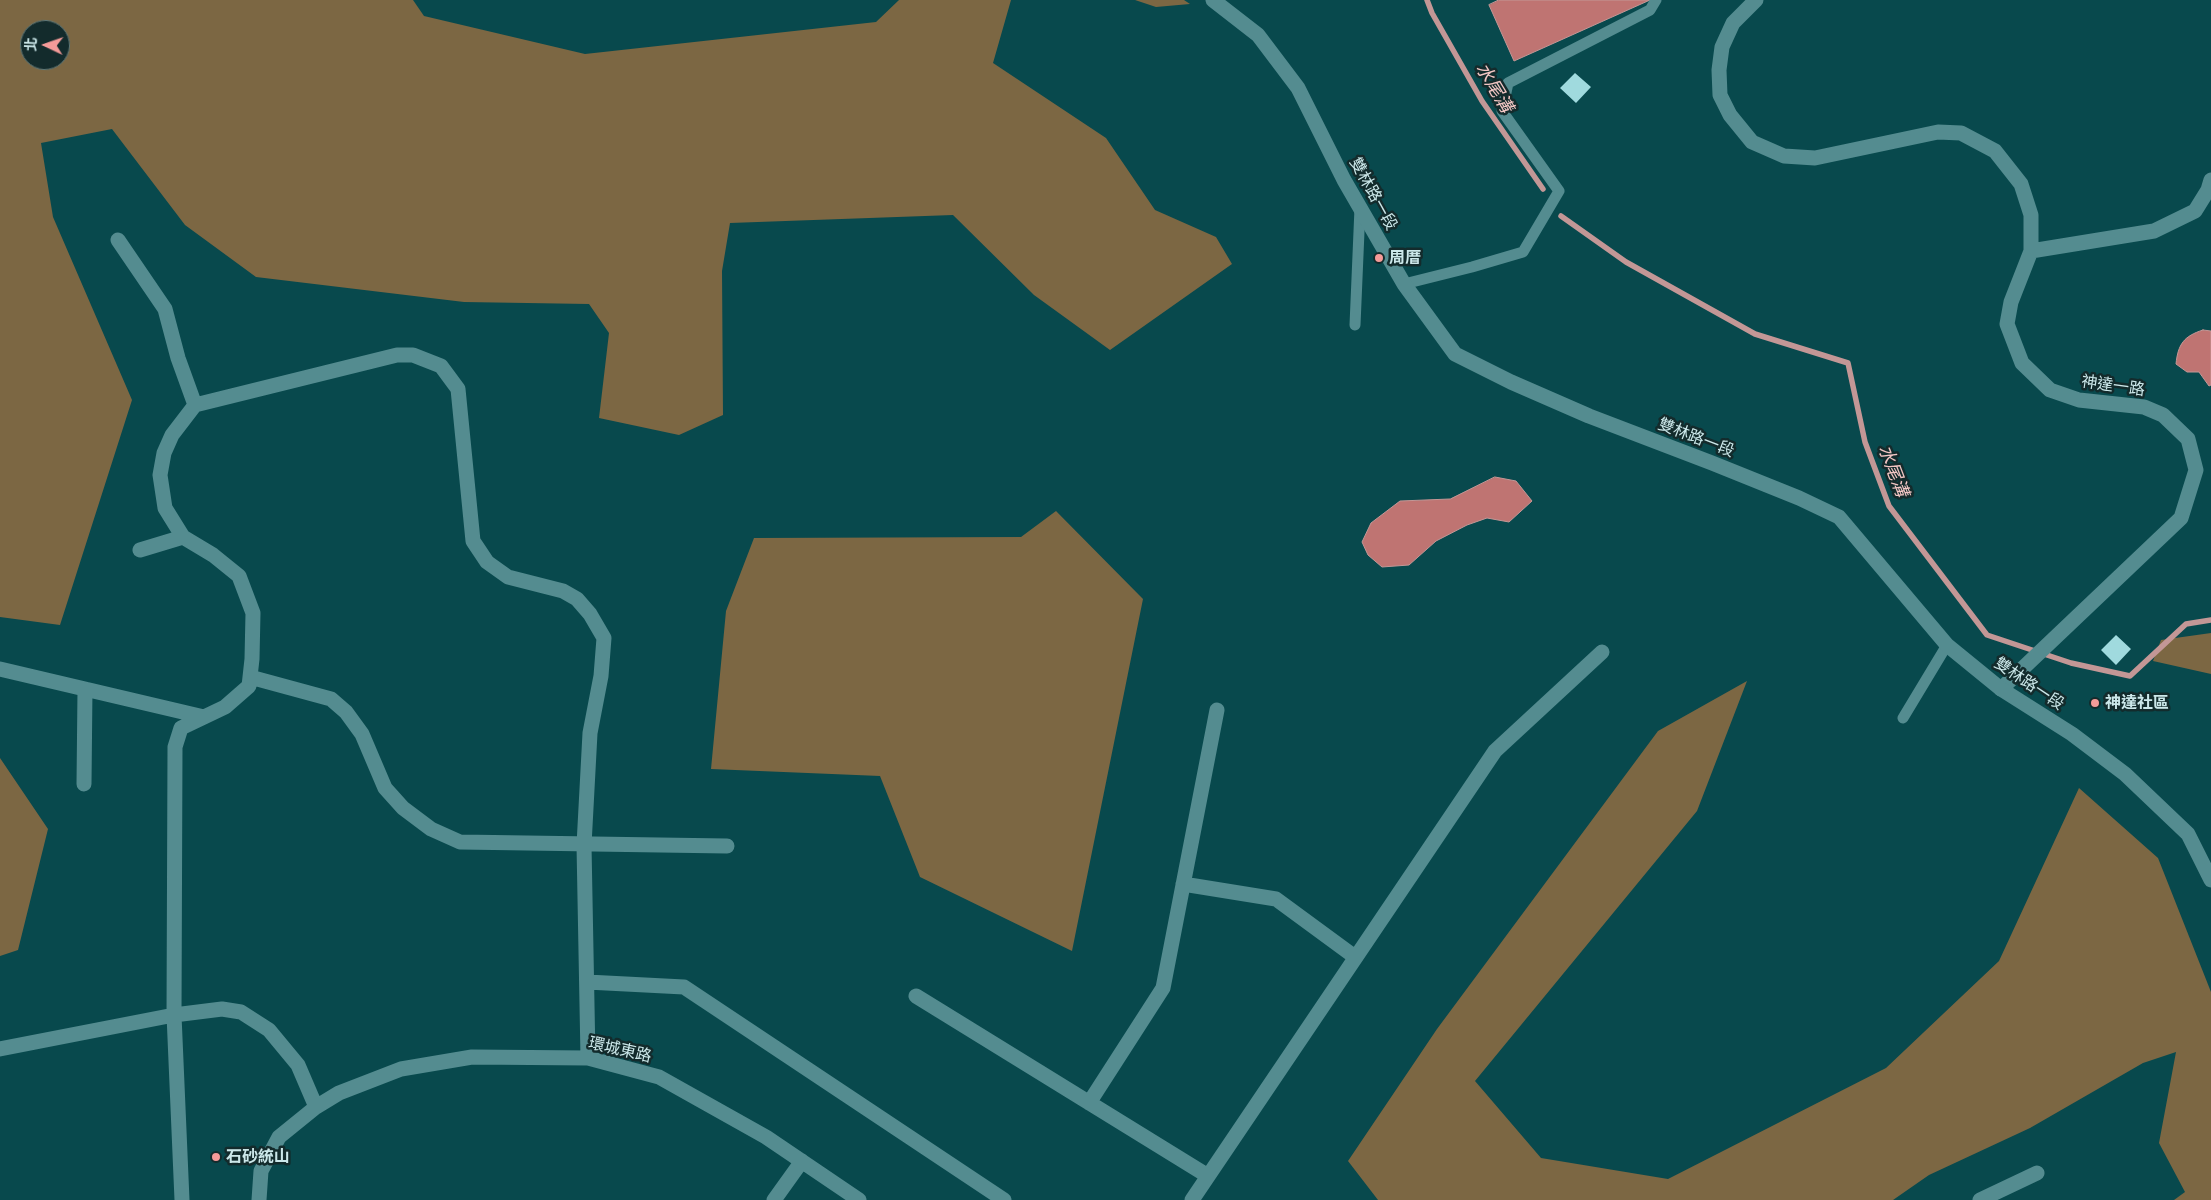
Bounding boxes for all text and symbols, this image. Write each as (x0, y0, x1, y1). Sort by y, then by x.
north arrow (20, 20, 70, 70)
text: 北 (22, 37, 40, 52)
water label: 水尾溝 (1471, 59, 1517, 117)
street label: 雙林路一段 (1345, 154, 1401, 234)
place label: 周厝 (1389, 248, 1421, 268)
marker: 周厝 (1373, 252, 1385, 264)
street label: 神達一路 (2080, 372, 2146, 400)
street label: 雙林路一段 (1655, 415, 1737, 461)
water label: 水尾溝 (1873, 442, 1913, 500)
street label: 雙林路一段 (1990, 654, 2068, 714)
place label: 神達社區 (2105, 693, 2169, 713)
marker: 神達社區 (2089, 697, 2101, 709)
street label: 環城東路 (587, 1033, 653, 1067)
place label: 石砂統山 (226, 1147, 290, 1167)
marker: 石砂統山 (210, 1151, 222, 1163)

